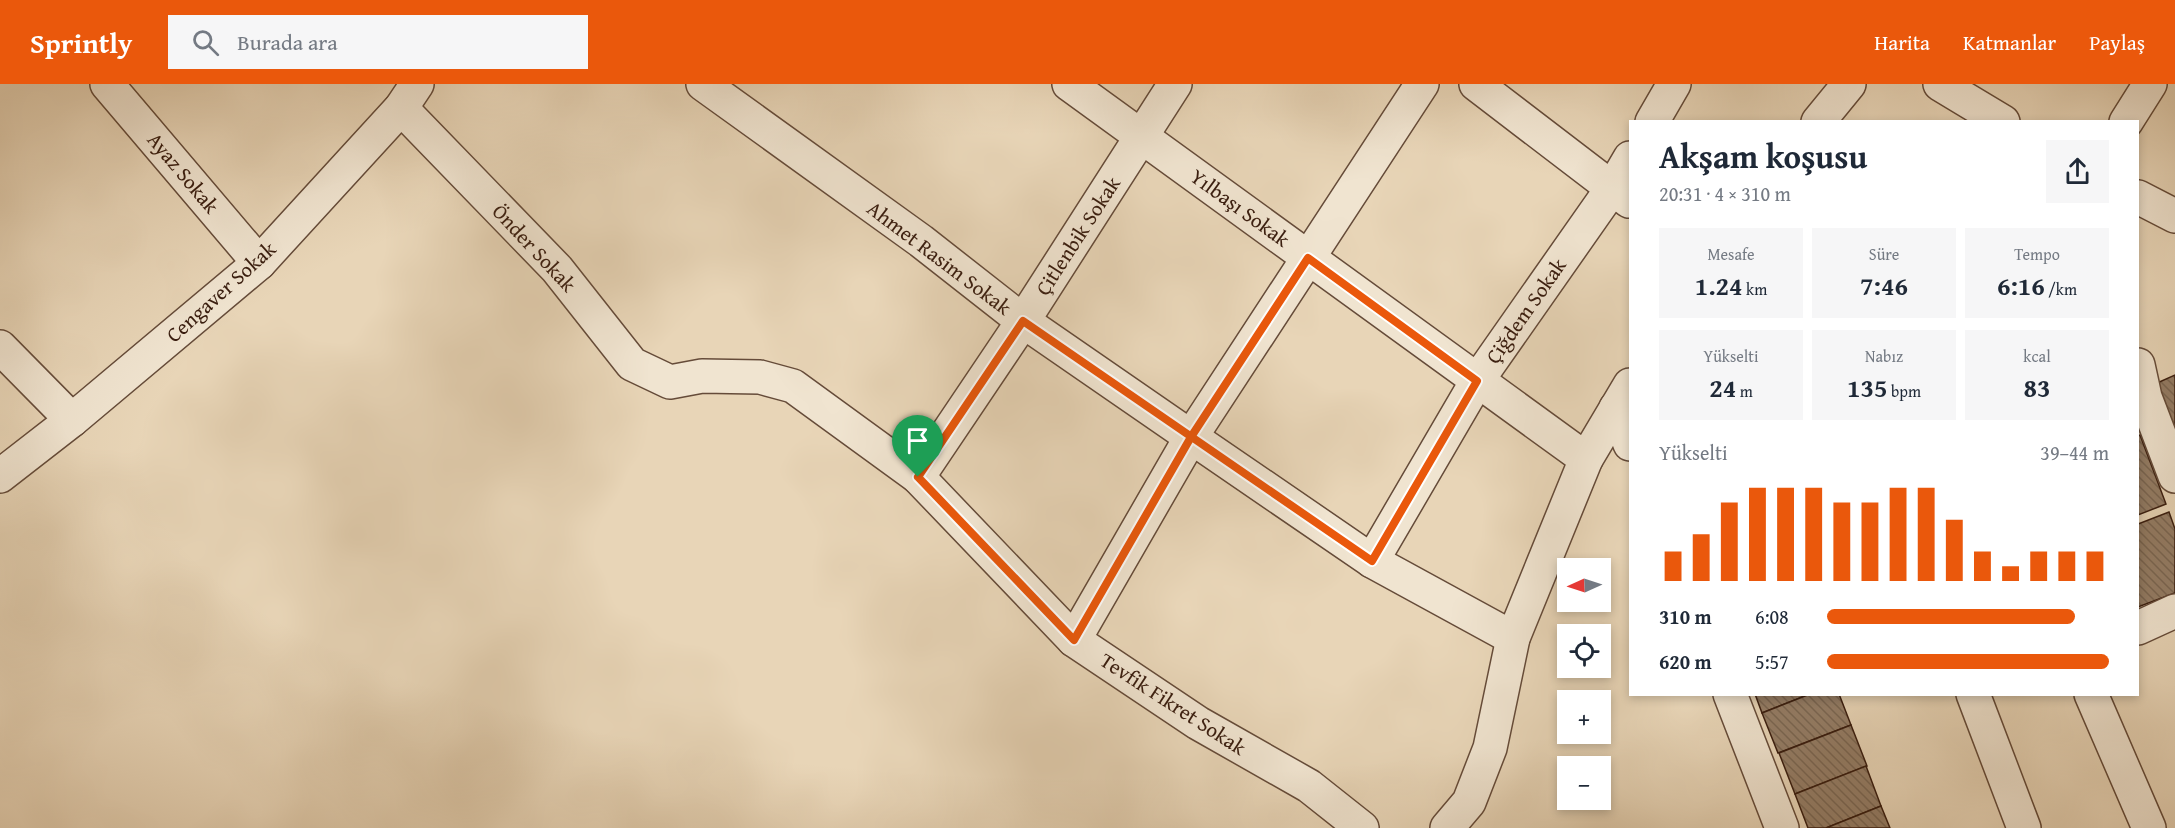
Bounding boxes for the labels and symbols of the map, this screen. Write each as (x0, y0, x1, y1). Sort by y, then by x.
street label: Ayaz Sokak (140, 125, 227, 220)
street label: Yılbaşı Sokak (1184, 161, 1297, 255)
street label: Çitlenbik Sokak (1027, 170, 1128, 301)
street label: Ahmet Rasim Sokak (861, 193, 1018, 322)
street label: Önder Sokak (485, 196, 584, 299)
street label: Cengaver Sokak (159, 234, 283, 349)
street label: Çiğdem Sokak (1478, 251, 1574, 370)
pin (892, 415, 943, 477)
north arrow (1557, 558, 1611, 612)
street label: Tevfik Fikret Sokak (1094, 645, 1253, 763)

